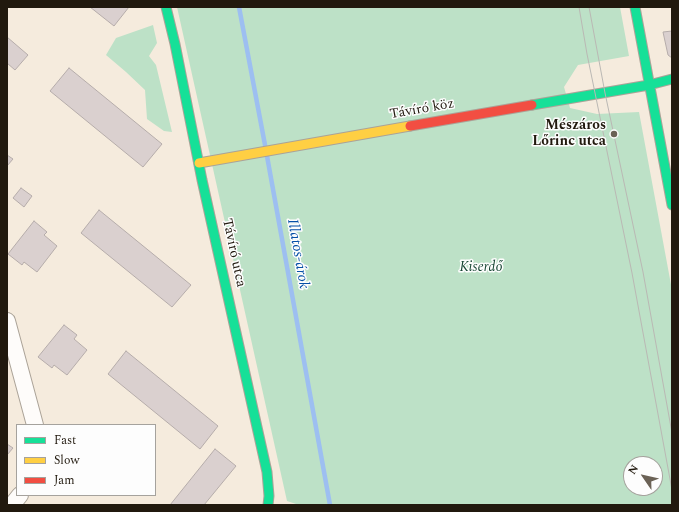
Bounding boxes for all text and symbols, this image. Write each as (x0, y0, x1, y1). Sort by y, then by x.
street label: Távíró köz (388, 96, 456, 124)
place label: Mészáros Lőrinc utca (532, 118, 606, 150)
marker: Mészáros Lőrinc utca (609, 129, 619, 139)
street label: Távíró utca (218, 217, 248, 289)
water label: Illatos-árok (282, 218, 312, 290)
park label: Kiserdő (459, 260, 503, 276)
legend (16, 424, 156, 496)
text: Fast (54, 431, 76, 450)
text: Slow (54, 451, 79, 470)
north arrow (623, 456, 663, 496)
text: N (624, 461, 643, 478)
text: Jam (54, 471, 75, 490)

